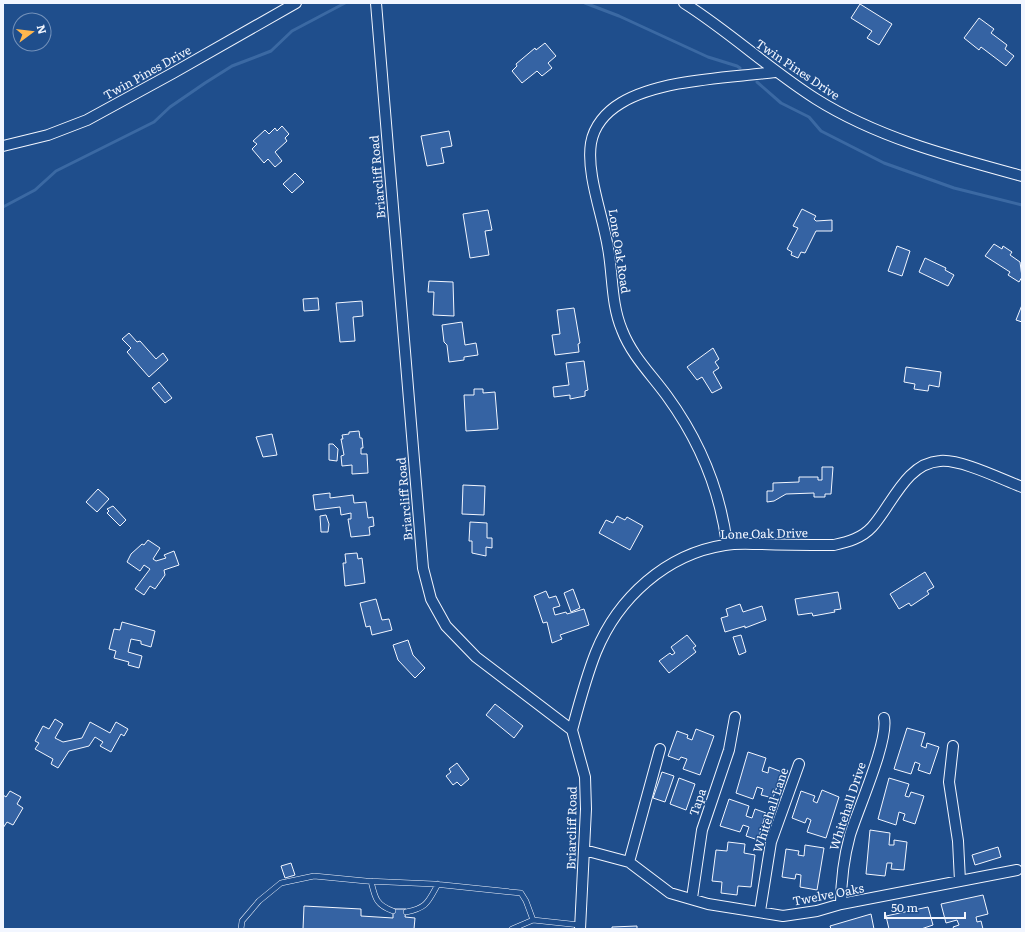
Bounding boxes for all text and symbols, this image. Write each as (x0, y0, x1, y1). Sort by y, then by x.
north arrow (12, 12, 52, 52)
text: N (34, 23, 52, 36)
street label: Twin Pines Drive (752, 34, 844, 104)
street label: Twin Pines Drive (100, 40, 194, 104)
street label: Briarcliff Road (364, 134, 390, 219)
street label: Lone Oak Road (604, 207, 636, 295)
street label: Briarcliff Road (391, 456, 417, 541)
street label: Lone Oak Drive (720, 523, 808, 543)
street label: Whitehall Drive (824, 760, 870, 852)
street label: Whitehall Lane (748, 765, 792, 855)
street label: Briarcliff Road (561, 785, 581, 870)
street label: Tapa (684, 785, 710, 818)
street label: Twelve Oaks (791, 878, 866, 910)
scale bar (885, 894, 965, 920)
text: 50 m (891, 898, 918, 916)

